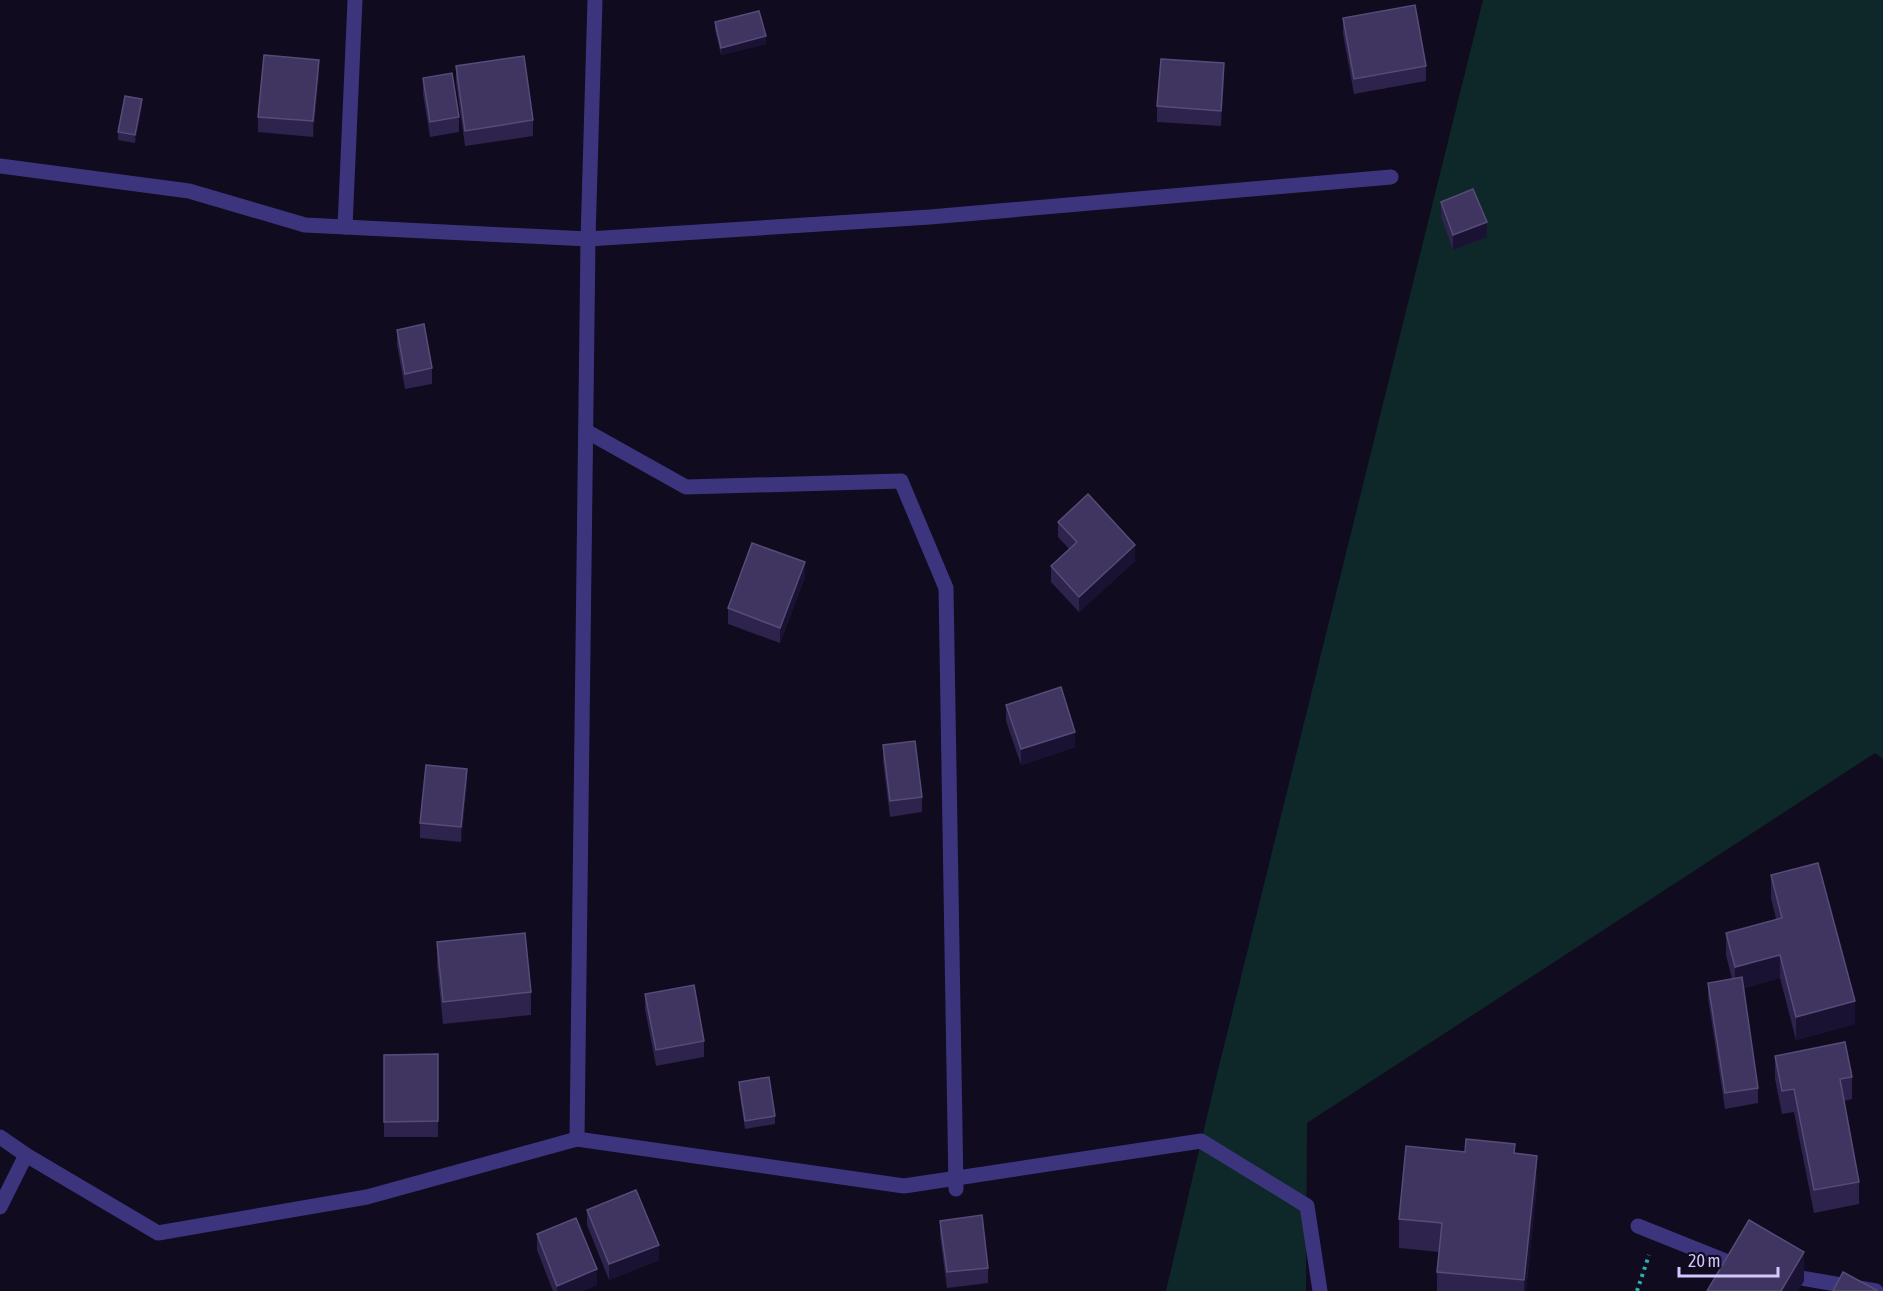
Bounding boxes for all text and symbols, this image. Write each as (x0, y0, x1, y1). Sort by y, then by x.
scale bar (1679, 1240, 1778, 1278)
text: 20 m (1688, 1250, 1720, 1271)

